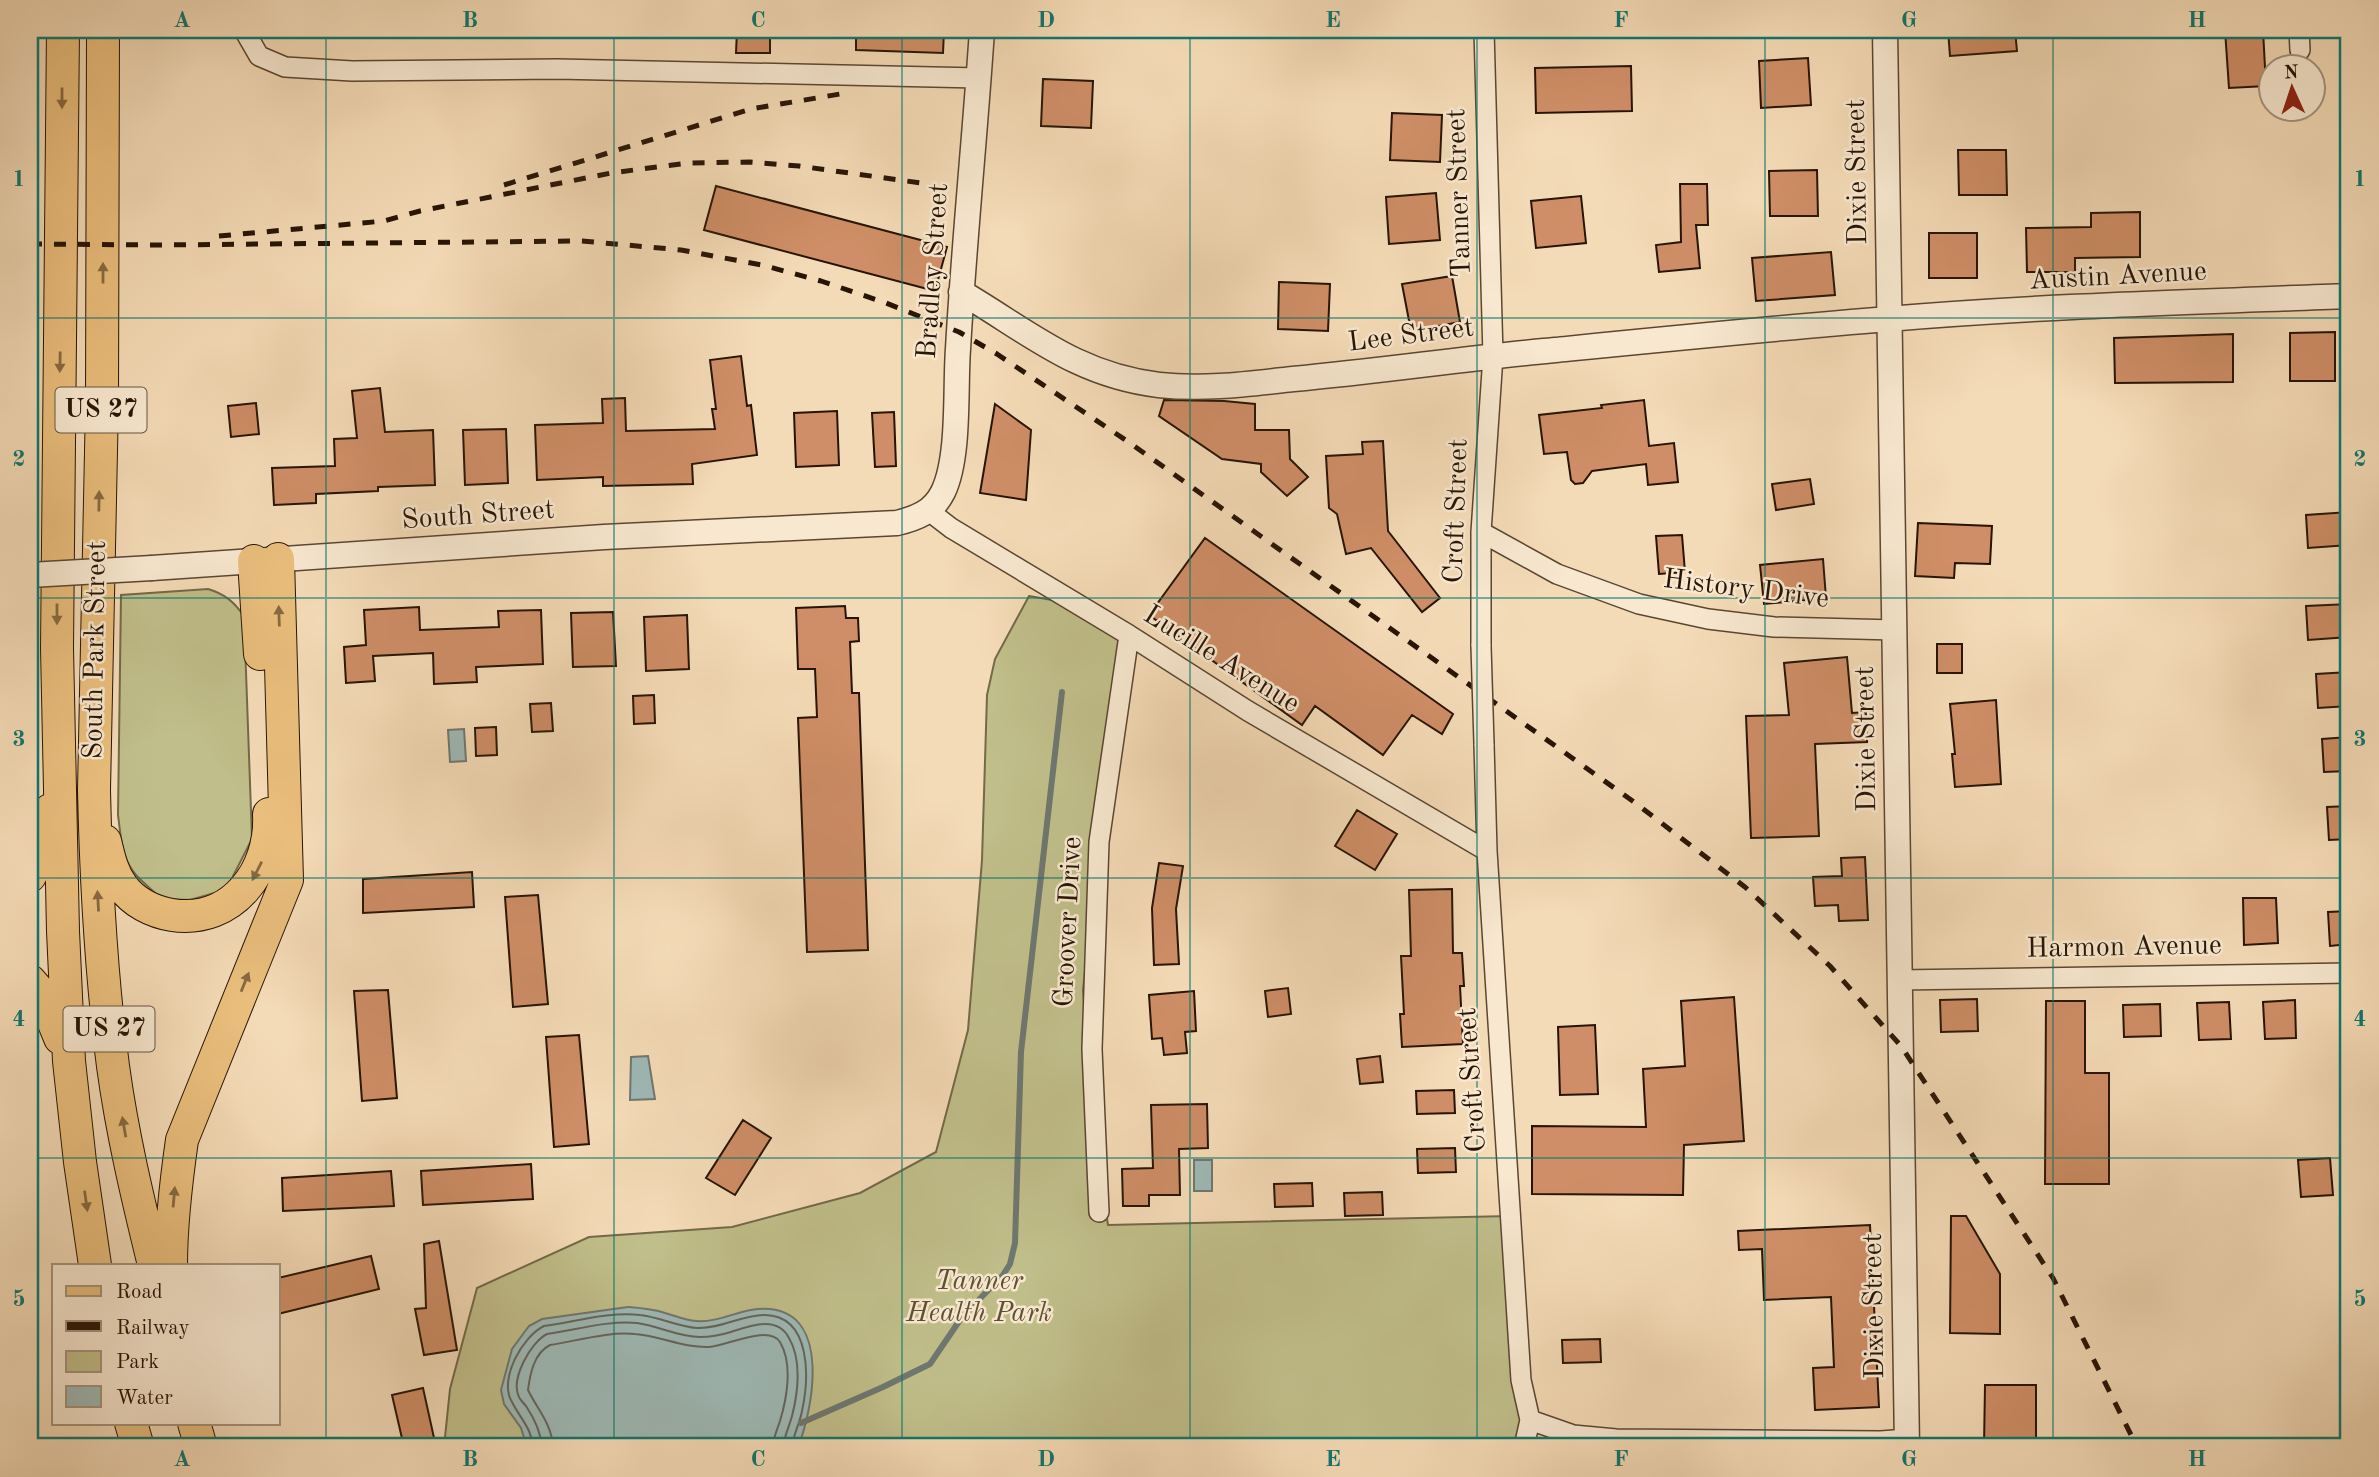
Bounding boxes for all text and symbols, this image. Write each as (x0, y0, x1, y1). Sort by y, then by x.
text: A (173, 9, 191, 32)
text: B (462, 9, 478, 32)
text: C (750, 9, 766, 32)
text: D (1037, 9, 1055, 32)
text: E (1325, 9, 1341, 32)
text: F (1613, 9, 1629, 32)
text: G (1901, 9, 1917, 32)
text: H (2188, 9, 2206, 32)
north arrow (2256, 52, 2326, 122)
text: N (2283, 64, 2299, 83)
one-way arrow (56, 87, 68, 109)
street label: Dixie Street (1843, 99, 1873, 245)
street label: Tanner Street (1443, 108, 1477, 278)
text: 1 (12, 168, 26, 191)
text: 1 (2353, 168, 2367, 191)
street label: Bradley Street (914, 182, 954, 360)
street label: Austin Avenue (2029, 258, 2207, 296)
one-way arrow (97, 262, 109, 284)
street label: Lee Street (1346, 314, 1476, 358)
one-way arrow (54, 351, 65, 373)
road number: US 27 (56, 388, 146, 432)
street label: Croft Street (1440, 438, 1474, 584)
text: 2 (12, 448, 26, 471)
text: 2 (2353, 448, 2367, 471)
one-way arrow (94, 490, 105, 512)
street label: South Street (401, 497, 555, 535)
street label: South Park Street (80, 540, 112, 760)
street label: History Drive (1661, 566, 1831, 614)
street label: Lucille Avenue (1138, 601, 1304, 719)
one-way arrow (51, 603, 63, 625)
one-way arrow (274, 605, 285, 627)
street label: Dixie Street (1852, 666, 1882, 812)
text: 3 (12, 728, 26, 751)
text: 3 (2353, 728, 2367, 751)
street label: Groover Drive (1051, 836, 1087, 1008)
one-way arrow (251, 861, 262, 881)
one-way arrow (92, 890, 103, 912)
street label: Harmon Avenue (2026, 932, 2222, 964)
one-way arrow (240, 972, 251, 993)
road number: US 27 (64, 1006, 154, 1052)
street label: Croft Street (1454, 1007, 1492, 1153)
text: 4 (12, 1008, 26, 1031)
text: 4 (2353, 1008, 2367, 1031)
one-way arrow (118, 1116, 129, 1138)
one-way arrow (169, 1186, 180, 1208)
one-way arrow (80, 1190, 91, 1212)
street label: Dixie Street (1860, 1233, 1890, 1379)
legend (52, 1264, 280, 1424)
park label: Tanner Health Park (905, 1268, 1052, 1328)
text: Road (116, 1282, 163, 1303)
text: 5 (12, 1288, 26, 1311)
text: 5 (2353, 1288, 2367, 1311)
text: Railway (116, 1318, 190, 1339)
text: Park (116, 1352, 159, 1373)
text: Water (116, 1388, 173, 1409)
text: A (173, 1448, 191, 1471)
text: B (462, 1448, 478, 1471)
text: C (750, 1448, 766, 1471)
text: D (1037, 1448, 1055, 1471)
text: E (1325, 1448, 1341, 1471)
text: F (1613, 1448, 1629, 1471)
text: G (1901, 1448, 1917, 1471)
text: H (2188, 1448, 2206, 1471)

